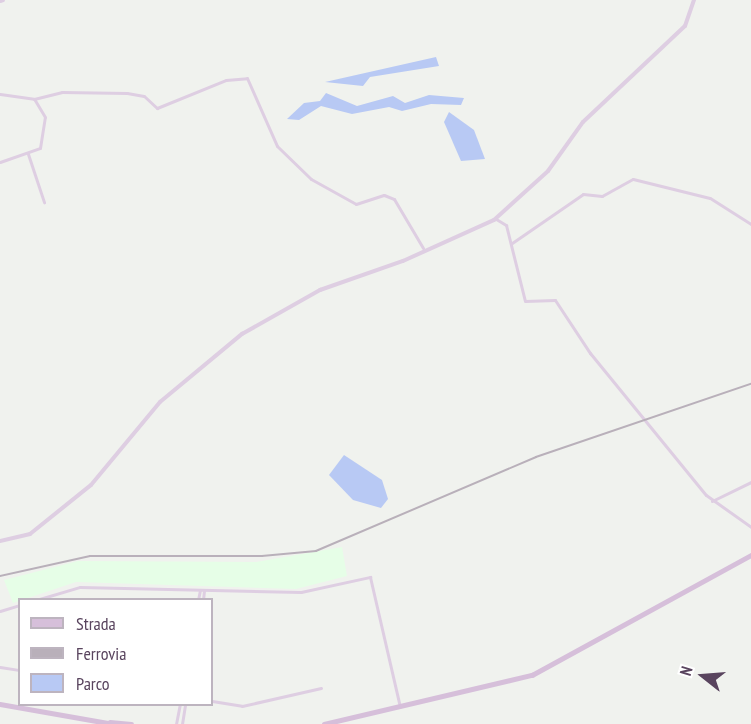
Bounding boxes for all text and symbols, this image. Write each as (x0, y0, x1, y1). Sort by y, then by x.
legend (18, 598, 213, 706)
text: Strada (76, 612, 116, 635)
text: Ferrovia (76, 642, 126, 665)
north arrow (673, 646, 733, 706)
text: N (675, 664, 697, 678)
text: Parco (76, 672, 110, 695)

